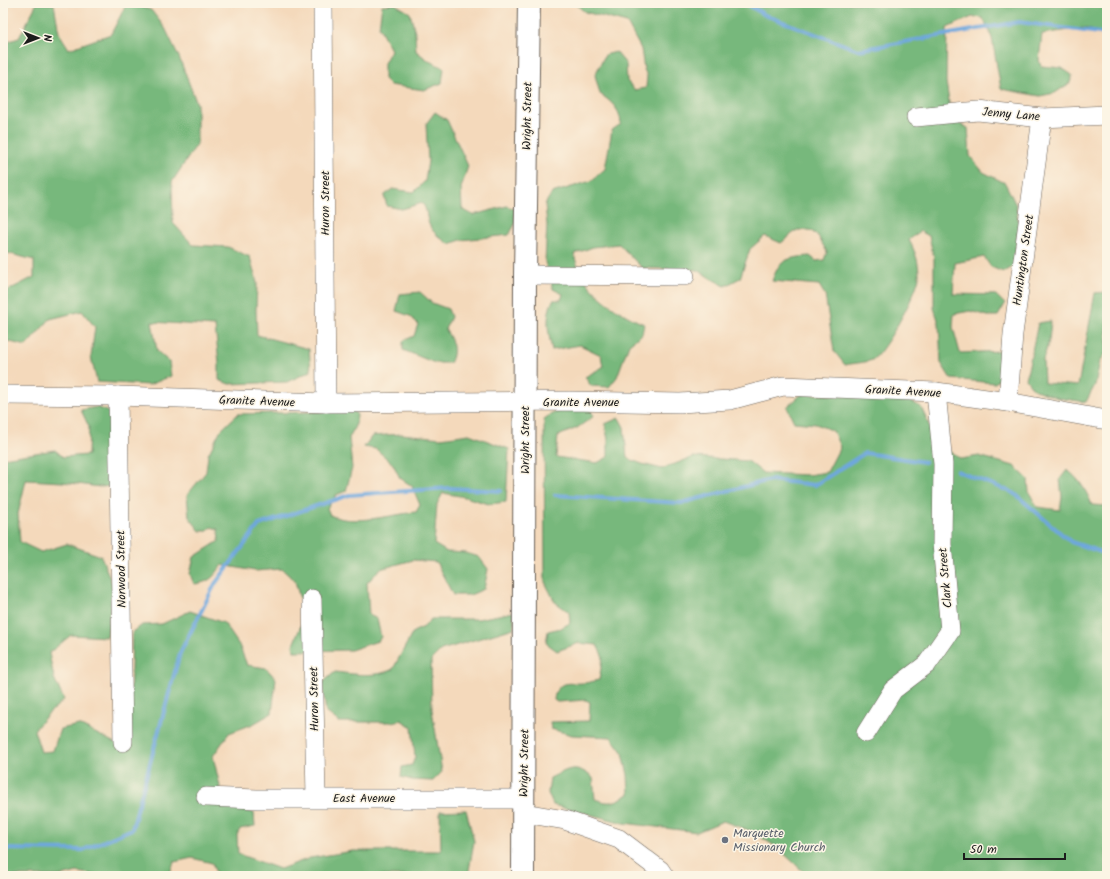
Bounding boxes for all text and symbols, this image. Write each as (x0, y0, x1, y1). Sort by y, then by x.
north arrow (18, 18, 58, 58)
text: N (38, 35, 56, 42)
street label: Wright Street (517, 81, 538, 150)
street label: Jenny Lane (981, 102, 1041, 127)
street label: Huron Street (316, 170, 335, 235)
street label: Huntington Street (1008, 213, 1039, 307)
street label: Granite Avenue (864, 380, 942, 403)
street label: Granite Avenue (218, 391, 296, 412)
street label: Granite Avenue (543, 393, 620, 412)
street label: Wright Street (516, 406, 535, 474)
street label: Norwood Street (111, 530, 132, 608)
street label: Clark Street (933, 547, 958, 609)
street label: Huron Street (304, 666, 325, 732)
street label: Wright Street (514, 728, 535, 797)
street label: East Avenue (333, 789, 396, 808)
place label: Marquette Missionary Church (733, 824, 825, 857)
marker: Marquette Missionary Church (720, 835, 730, 845)
scale bar (964, 835, 1065, 861)
text: 50 m (970, 840, 997, 859)

